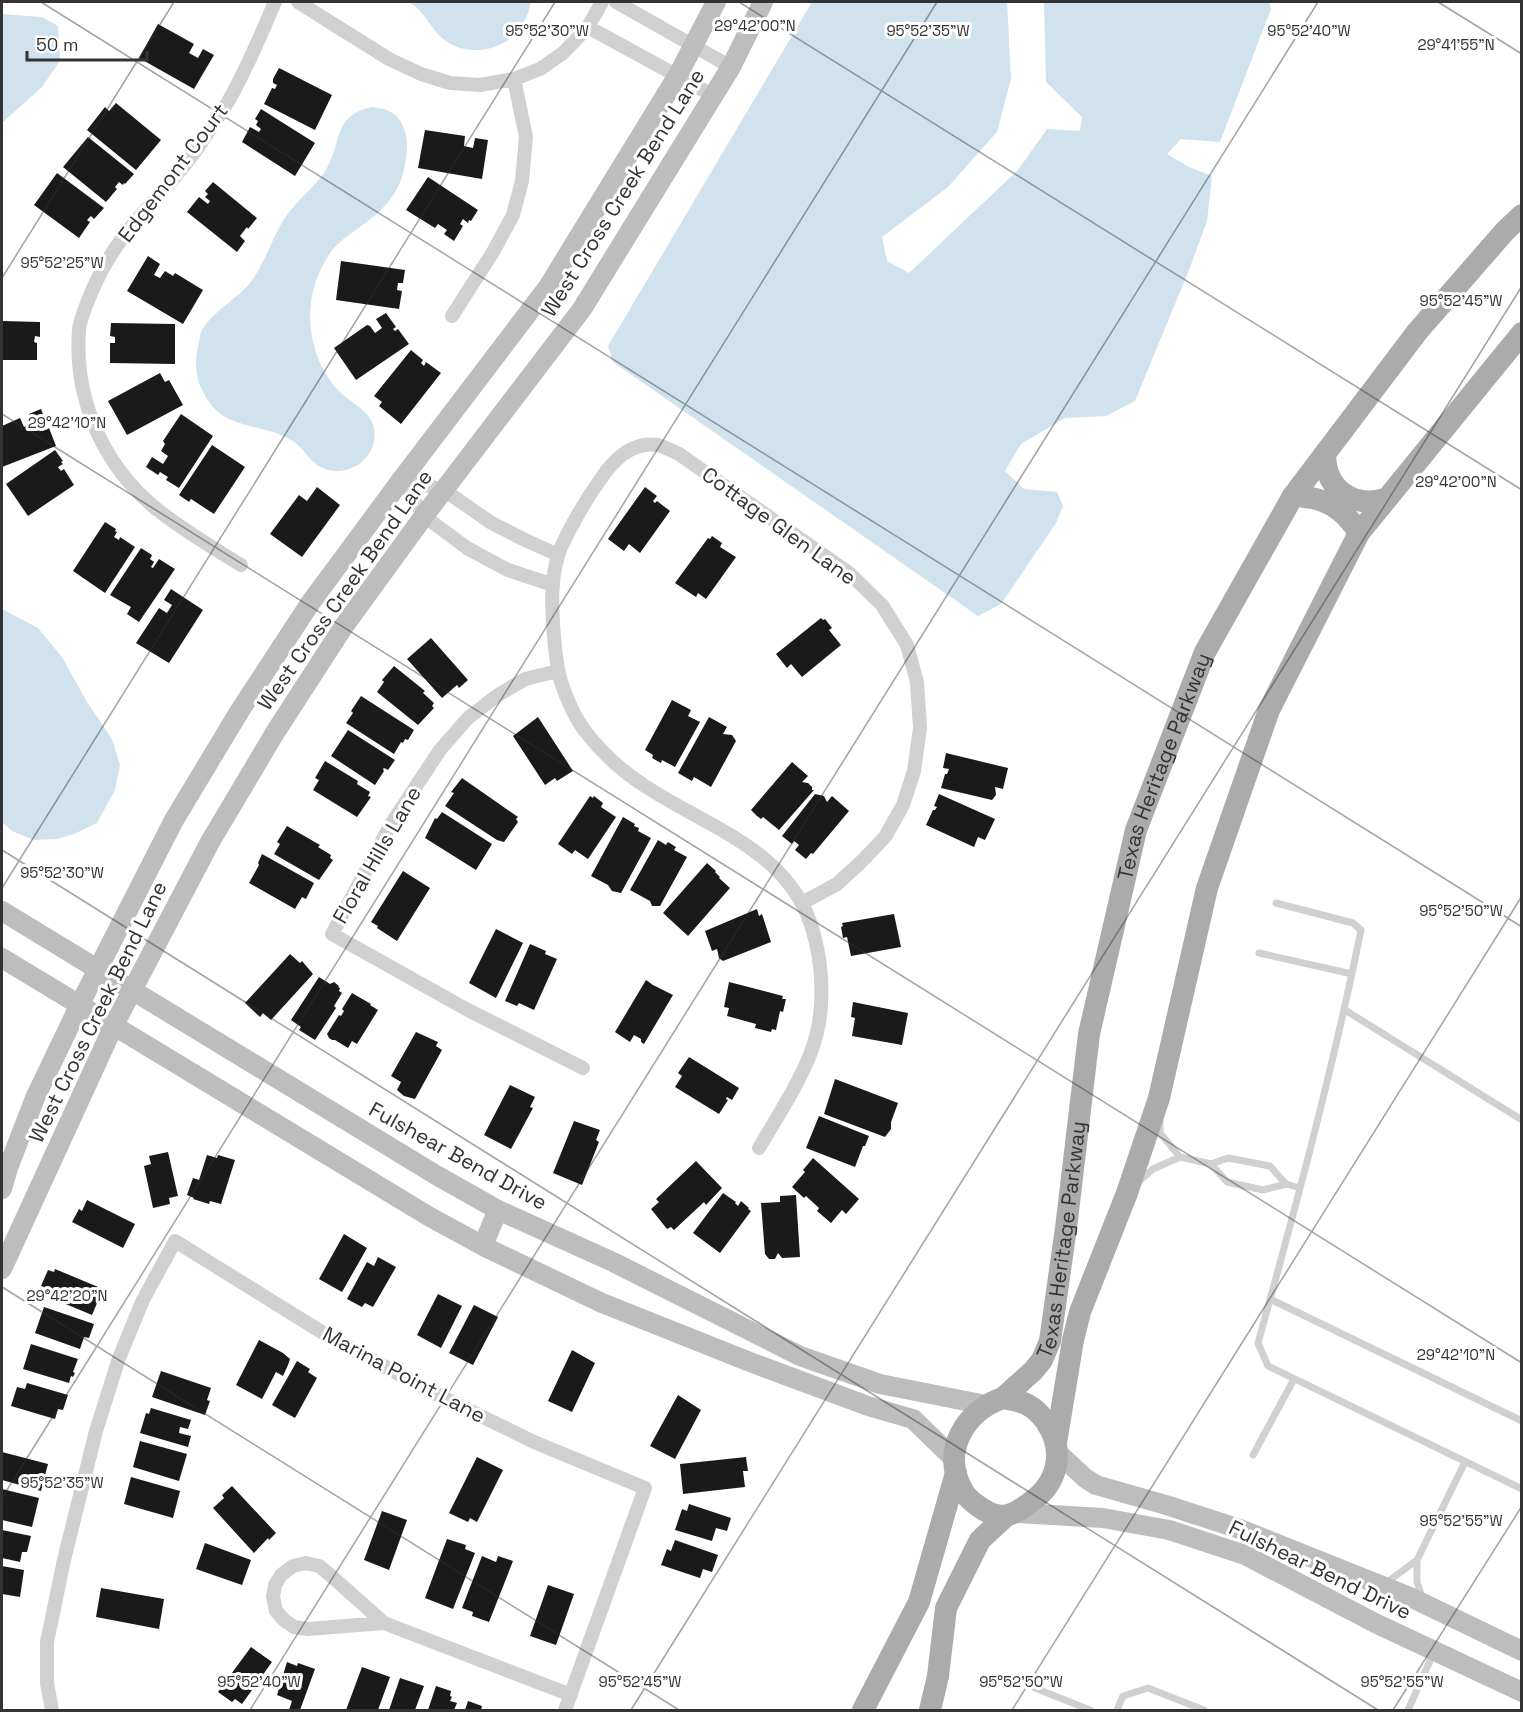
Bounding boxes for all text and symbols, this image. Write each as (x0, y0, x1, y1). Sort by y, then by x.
text: 29°42'00"N (714, 16, 796, 35)
text: 95°52'30"W (505, 21, 589, 40)
text: 95°52'35"W (886, 21, 970, 40)
text: 95°52'40"W (1267, 21, 1351, 40)
scale bar (27, 24, 147, 62)
text: 50 m (36, 33, 78, 56)
text: 29°41'55"N (1417, 35, 1495, 54)
street label: West Cross Creek Bend Lane (535, 64, 710, 322)
street label: Edgemont Court (112, 98, 234, 247)
text: 95°52'25"W (20, 253, 104, 272)
text: 95°52'45"W (1420, 291, 1502, 310)
text: 29°42'10"N (28, 413, 106, 432)
street label: Cottage Glen Lane (697, 460, 862, 591)
street label: West Cross Creek Bend Lane (251, 464, 438, 715)
text: 29°42'00"N (1415, 472, 1497, 491)
street label: Texas Heritage Parkway (1111, 649, 1216, 883)
street label: Floral Hills Lane (326, 781, 427, 928)
text: 95°52'30"W (20, 863, 104, 882)
street label: West Cross Creek Bend Lane (22, 877, 173, 1147)
text: 95°52'50"W (1419, 901, 1503, 920)
street label: Fulshear Bend Drive (364, 1095, 552, 1216)
street label: Texas Heritage Parkway (1030, 1120, 1092, 1363)
text: 29°42'20"N (26, 1286, 108, 1305)
street label: Marina Point Lane (318, 1320, 490, 1429)
text: 29°42'10"N (1417, 1345, 1495, 1364)
text: 95°52'35"W (20, 1473, 104, 1492)
text: 95°52'55"W (1419, 1511, 1503, 1530)
street label: Fulshear Bend Drive (1225, 1514, 1416, 1625)
text: 95°52'40"W (217, 1672, 301, 1691)
text: 95°52'45"W (599, 1672, 681, 1691)
text: 95°52'50"W (979, 1672, 1063, 1691)
text: 95°52'55"W (1360, 1672, 1444, 1691)

